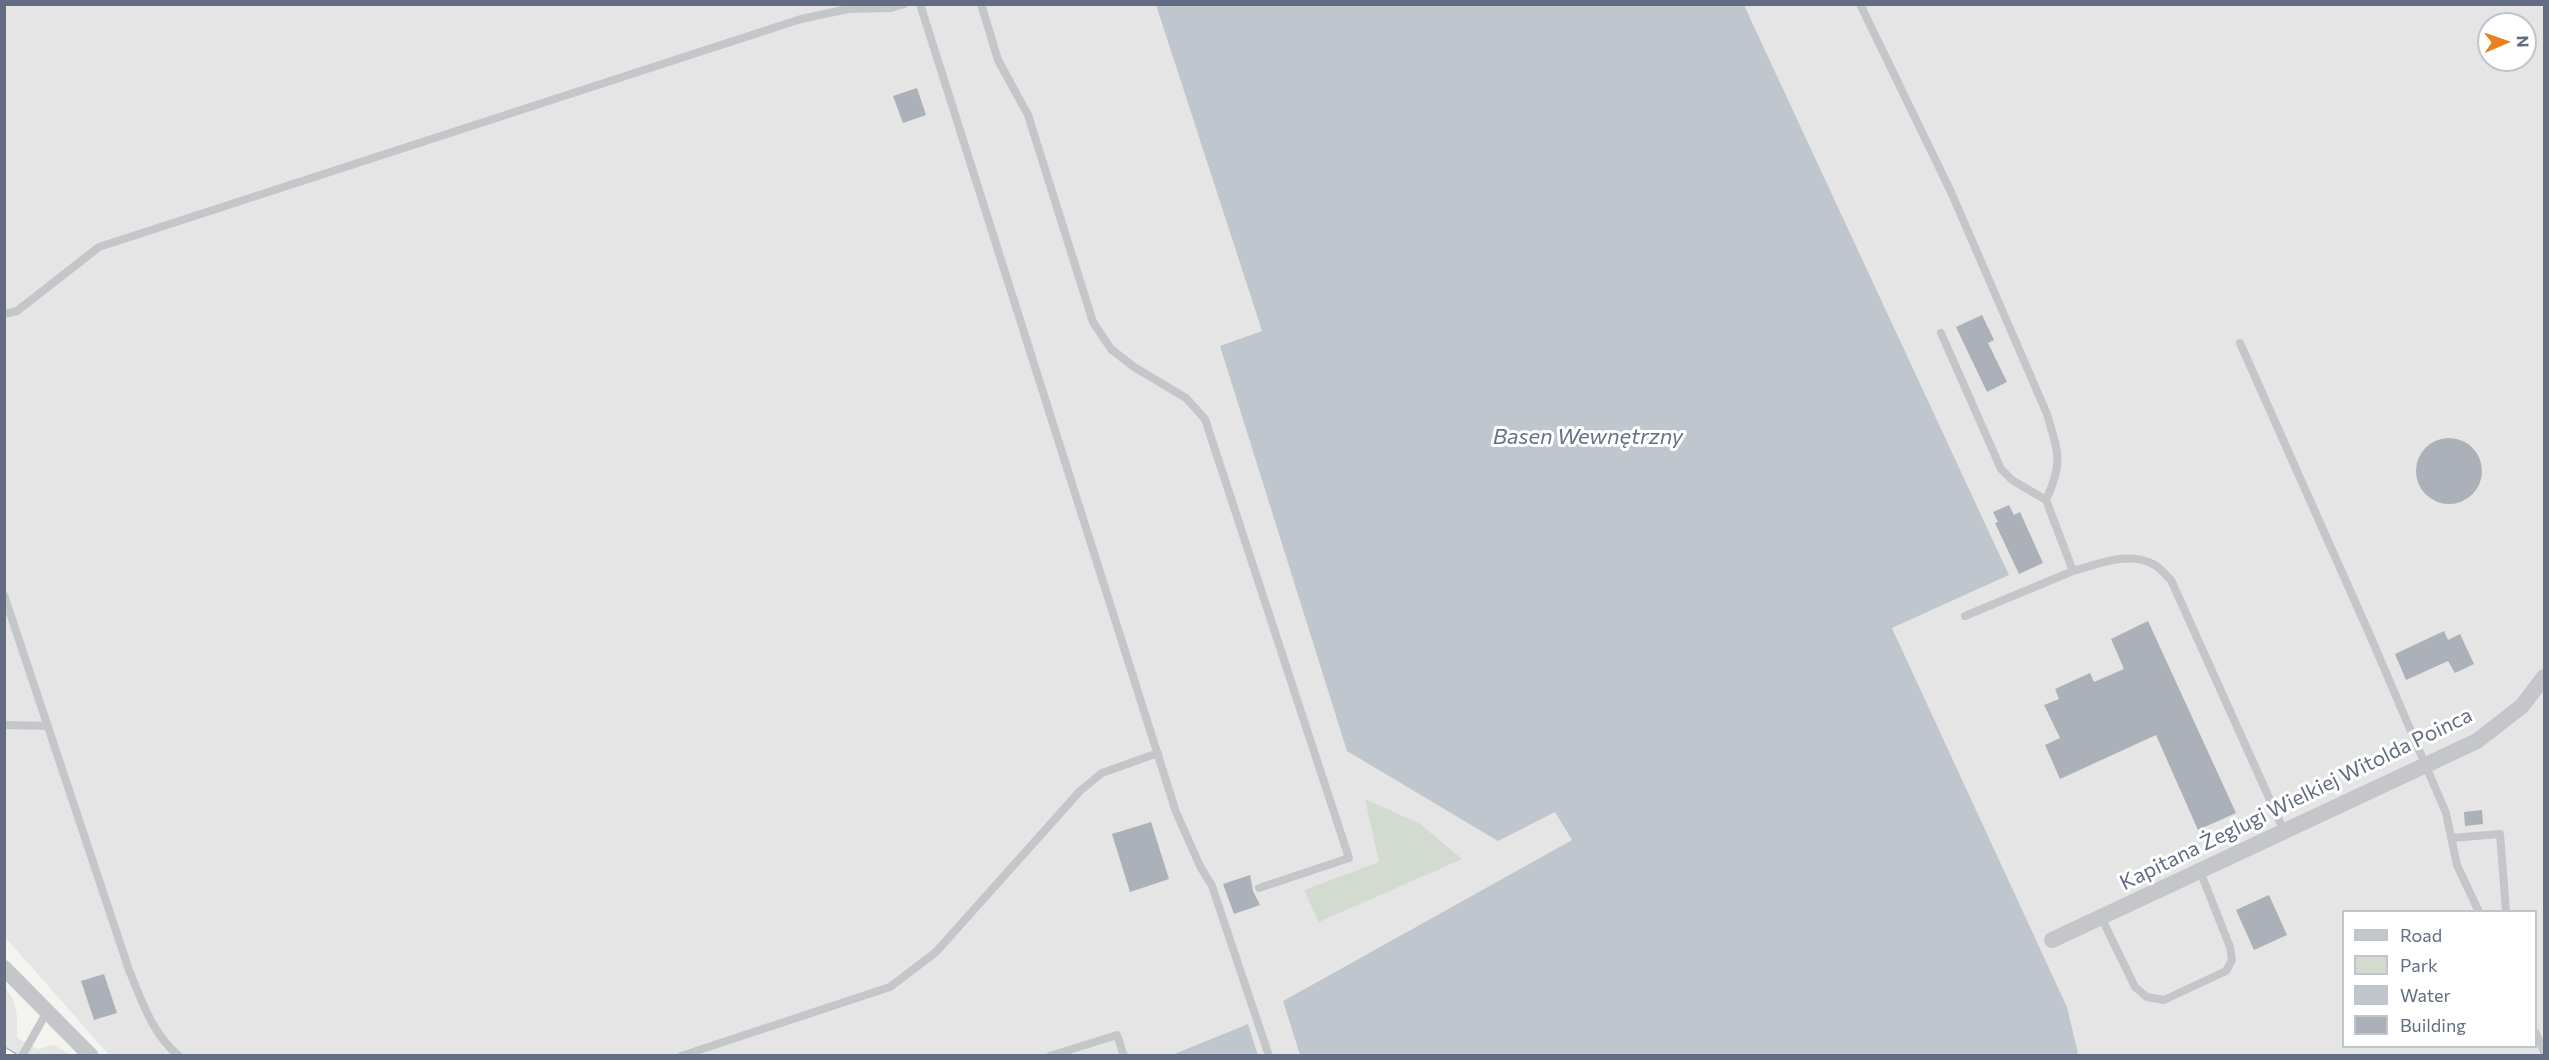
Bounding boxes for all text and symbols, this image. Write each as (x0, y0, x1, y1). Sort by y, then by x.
north arrow (2477, 12, 2537, 72)
text: N (2514, 35, 2533, 48)
water label: Basen Wewnętrzny (1493, 424, 1683, 450)
street label: Kapitana Żeglugi Wielkiej Witolda Poinca (2116, 702, 2476, 896)
legend (2342, 910, 2537, 1048)
text: Road (2400, 924, 2442, 946)
text: Park (2400, 954, 2438, 976)
text: Water (2400, 984, 2451, 1006)
text: Building (2400, 1014, 2466, 1036)

